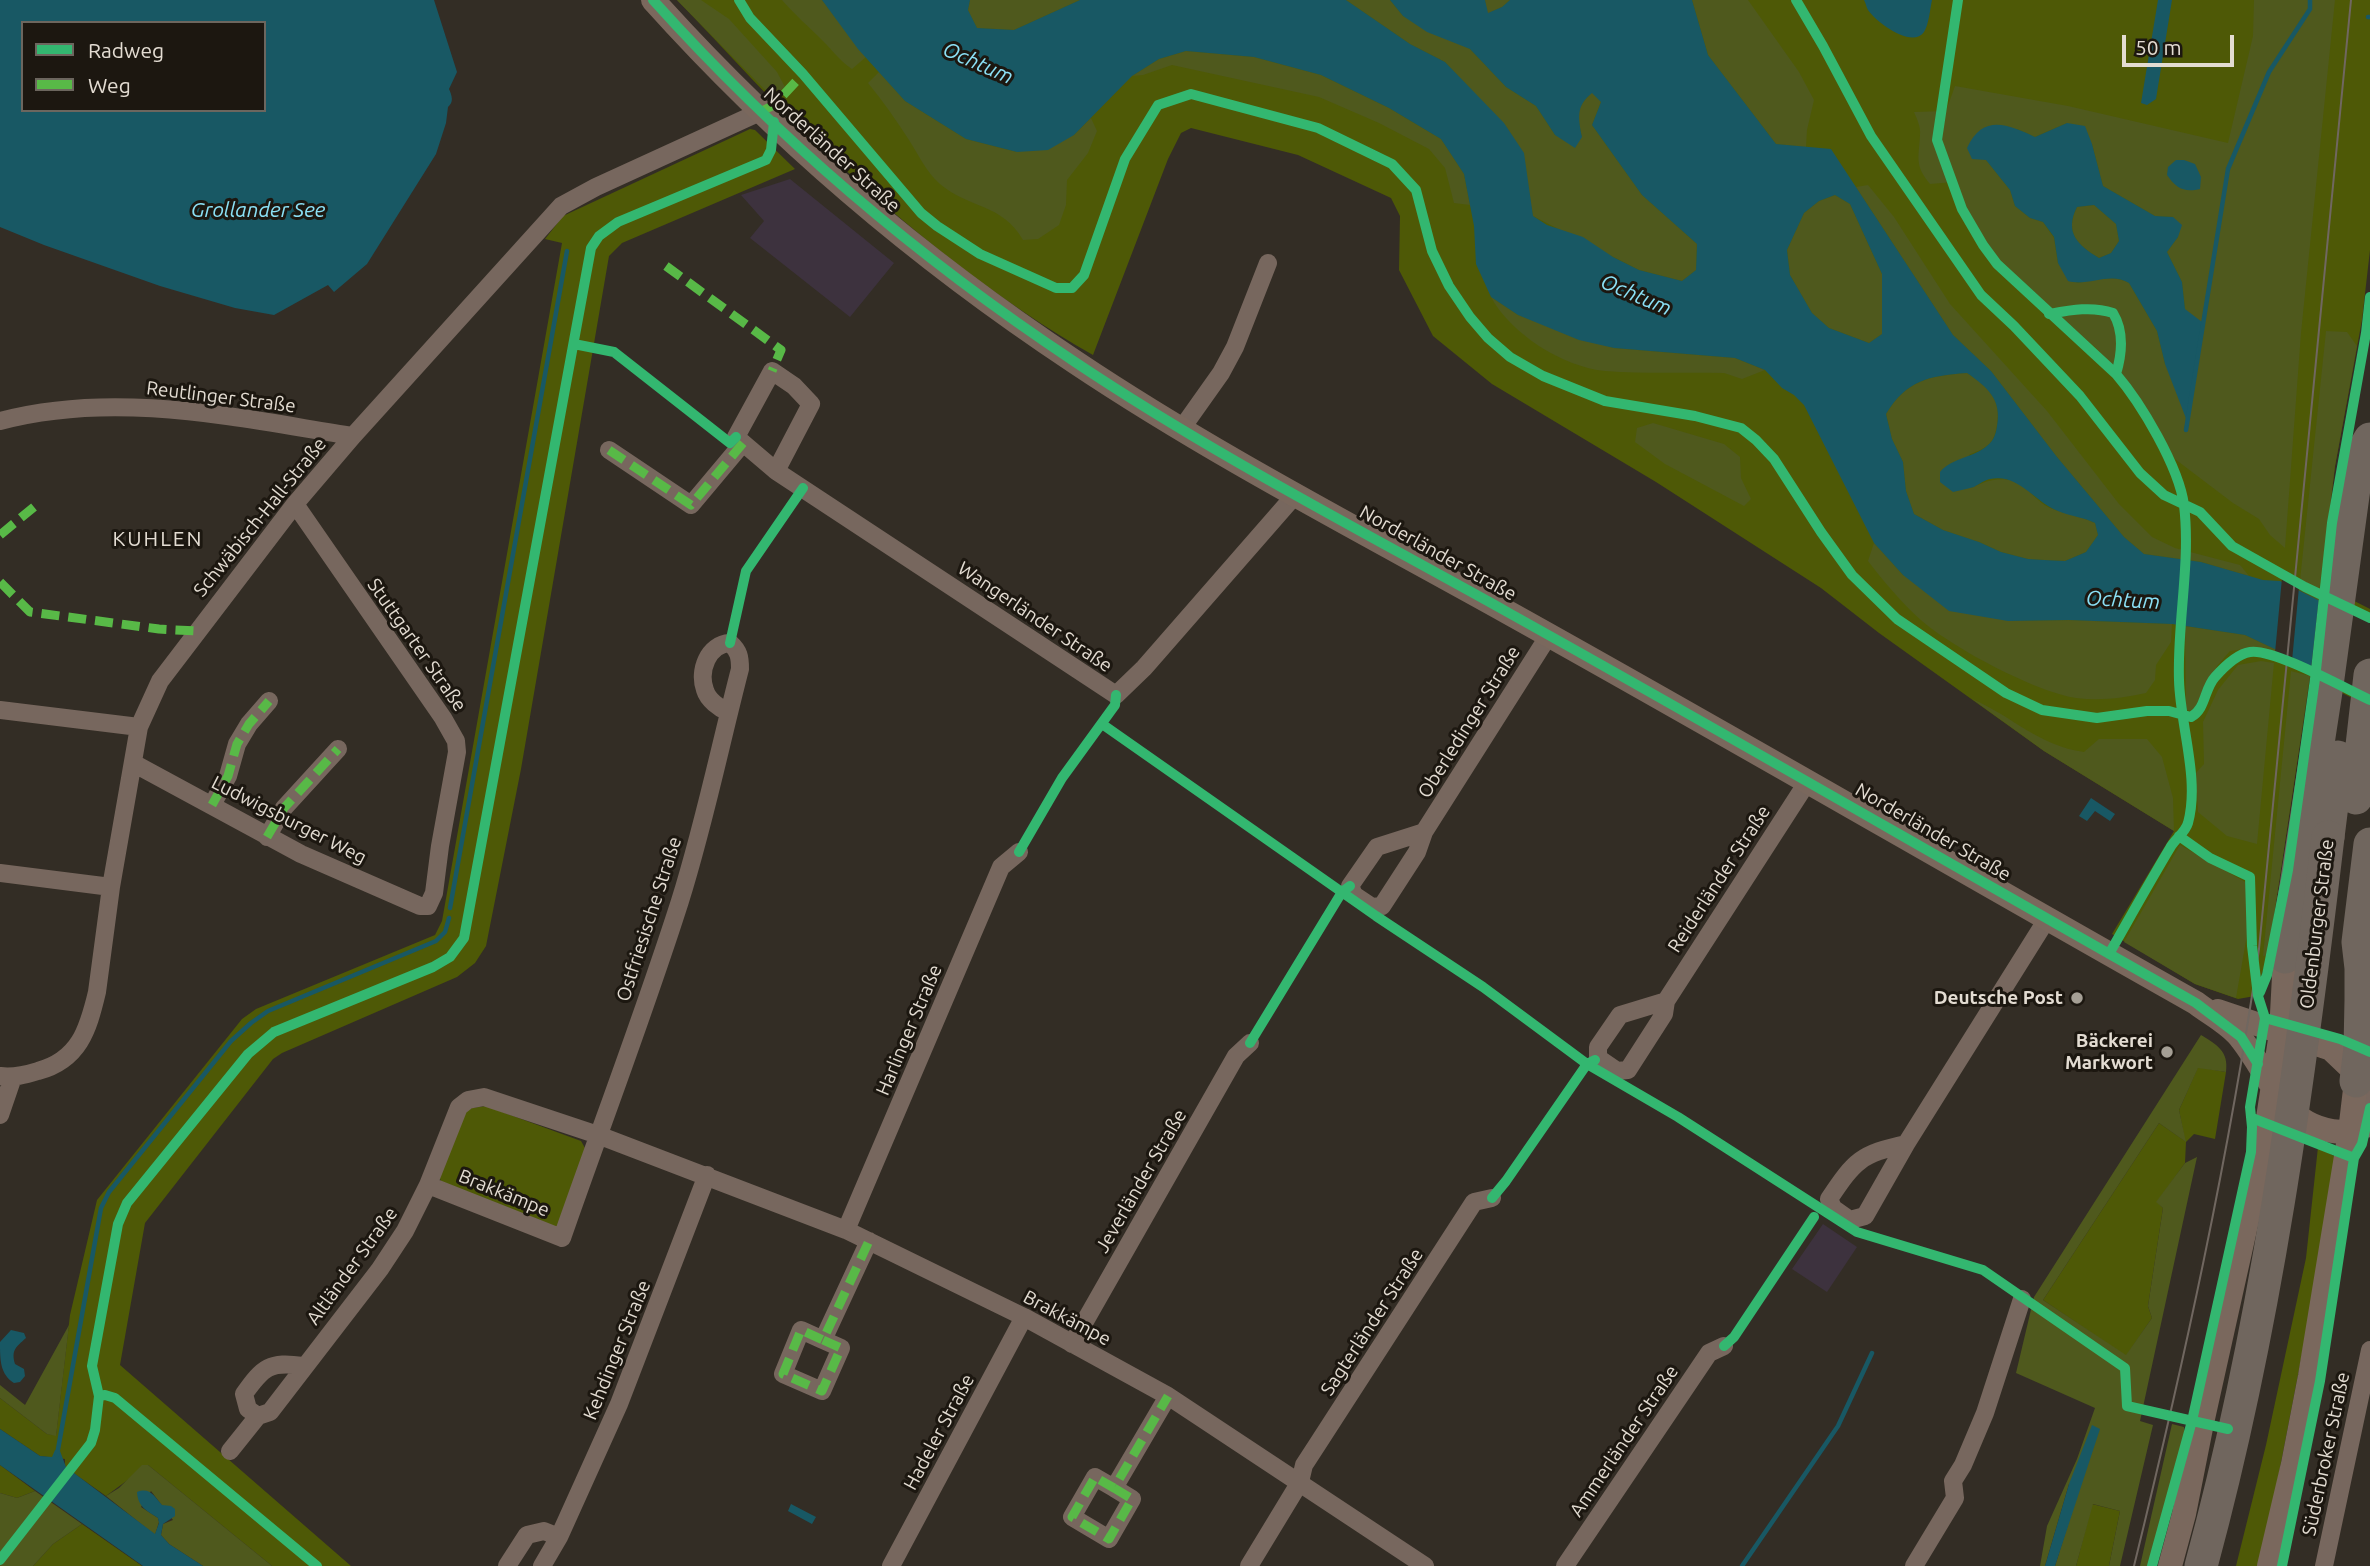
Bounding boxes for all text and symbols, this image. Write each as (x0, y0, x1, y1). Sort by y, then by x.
legend (21, 21, 266, 112)
scale bar (2125, 21, 2237, 65)
text: 50 m (2135, 35, 2182, 59)
water label: Ochtum (939, 36, 1017, 90)
text: Radweg (88, 38, 164, 62)
text: Weg (88, 73, 131, 97)
street label: Norderländer Straße (759, 83, 905, 217)
water label: Grollander See (191, 197, 325, 223)
water label: Ochtum (1597, 269, 1675, 321)
street label: Reutlinger Straße (145, 377, 297, 417)
street label: Schwäbisch-Hall-Straße (189, 433, 331, 601)
street label: Norderländer Straße (1356, 500, 1520, 606)
district label: KUHLEN (113, 526, 203, 552)
street label: Wangerländer Straße (953, 557, 1117, 677)
street label: Stuttgarter Straße (363, 574, 471, 716)
water label: Ochtum (2085, 585, 2161, 615)
street label: Oberledinger Straße (1413, 642, 1525, 802)
street label: Ludwigsburger Weg (208, 771, 370, 869)
street label: Norderländer Straße (1851, 778, 2015, 886)
street label: Reiderländer Straße (1663, 801, 1775, 957)
street label: Ostfriesische Straße (612, 834, 686, 1004)
street label: Oldenburger Straße (2295, 838, 2339, 1010)
street label: Harlinger Straße (871, 961, 947, 1099)
place label: Deutsche Post (1934, 987, 2063, 1009)
marker: Deutsche Post (2069, 990, 2085, 1006)
place label: Bäckerei Markwort (2065, 1030, 2153, 1074)
marker: Bäckerei Markwort (2159, 1044, 2175, 1060)
street label: Jeverländer Straße (1091, 1105, 1191, 1257)
street label: Brakkämpe (455, 1164, 553, 1222)
street label: Altländer Straße (302, 1203, 402, 1329)
street label: Sagterländer Straße (1316, 1244, 1428, 1400)
street label: Kehdinger Straße (579, 1277, 655, 1423)
street label: Brakkämpe (1019, 1285, 1115, 1351)
street label: Ammerländer Straße (1565, 1361, 1683, 1521)
street label: Hadeler Straße (899, 1370, 979, 1494)
street label: Süderbroker Straße (2298, 1370, 2354, 1538)

